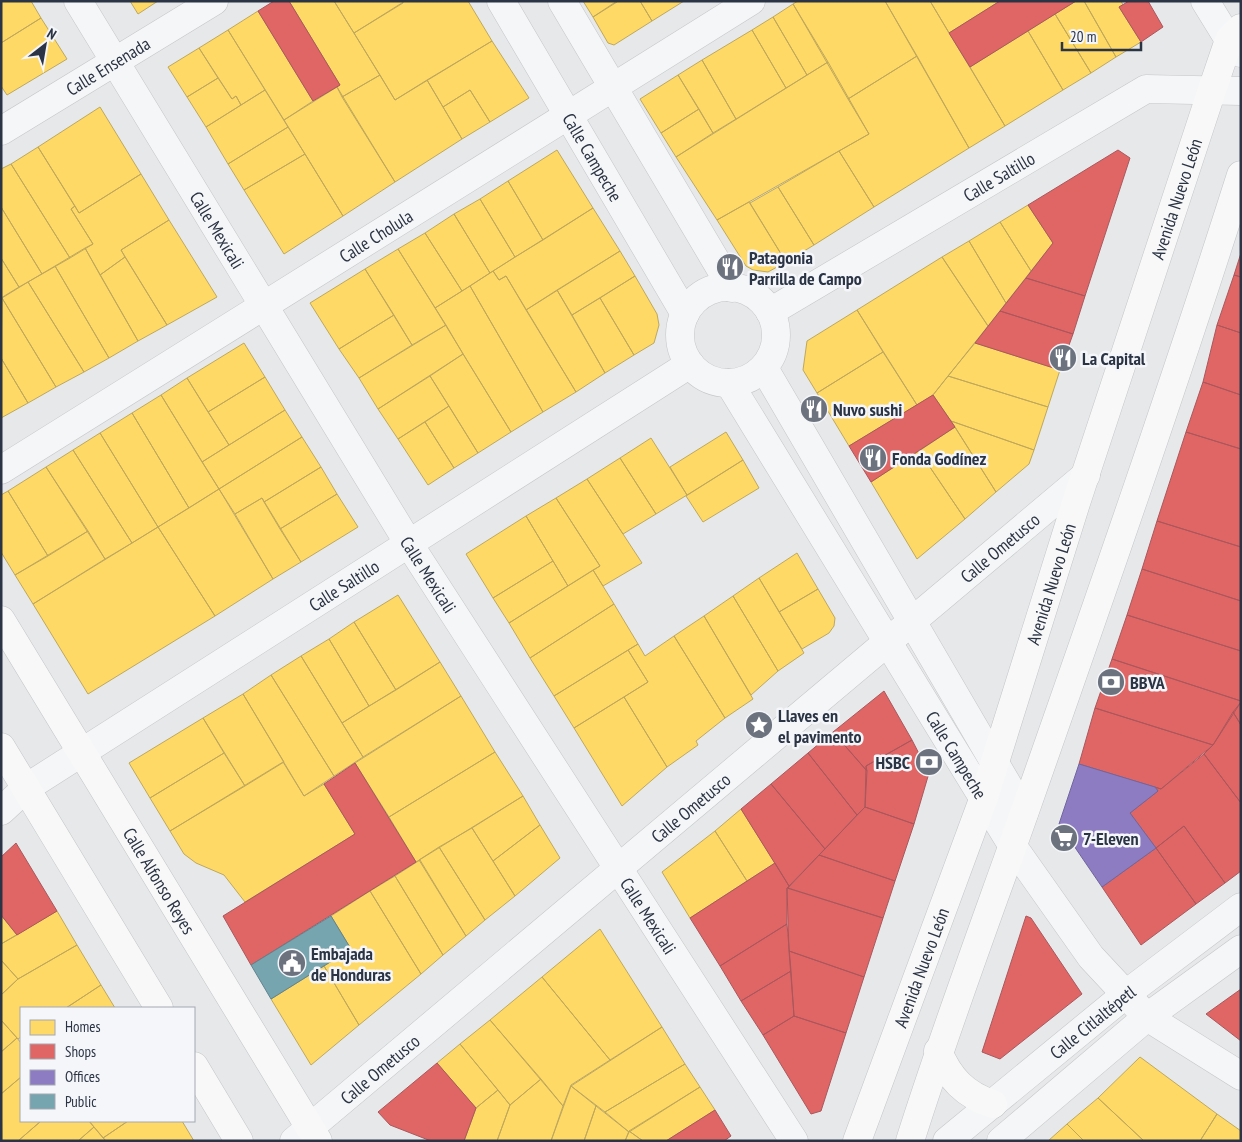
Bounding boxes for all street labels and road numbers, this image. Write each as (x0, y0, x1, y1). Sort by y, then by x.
street label: Calle Ensenada (62, 32, 154, 100)
street label: Calle Campeche (558, 109, 628, 205)
street label: Avenida Nuevo León (1146, 135, 1207, 262)
street label: Calle Saltillo (959, 146, 1039, 206)
street label: Calle Mexicali (185, 187, 250, 273)
street label: Calle Cholula (335, 204, 417, 267)
street label: Calle Ometusco (955, 508, 1044, 588)
street label: Avenida Nuevo León (1021, 520, 1080, 647)
street label: Calle Mexicali (395, 532, 462, 617)
street label: Calle Saltillo (304, 554, 383, 616)
street label: Calle Campeche (921, 707, 992, 803)
street label: Calle Ometusco (646, 768, 735, 848)
street label: Calle Alfonso Reyes (118, 823, 201, 938)
street label: Calle Mexicali (615, 873, 682, 958)
street label: Avenida Nuevo León (888, 904, 954, 1031)
street label: Calle Citlaltépetl (1045, 979, 1140, 1064)
street label: Calle Ometusco (335, 1029, 424, 1109)

